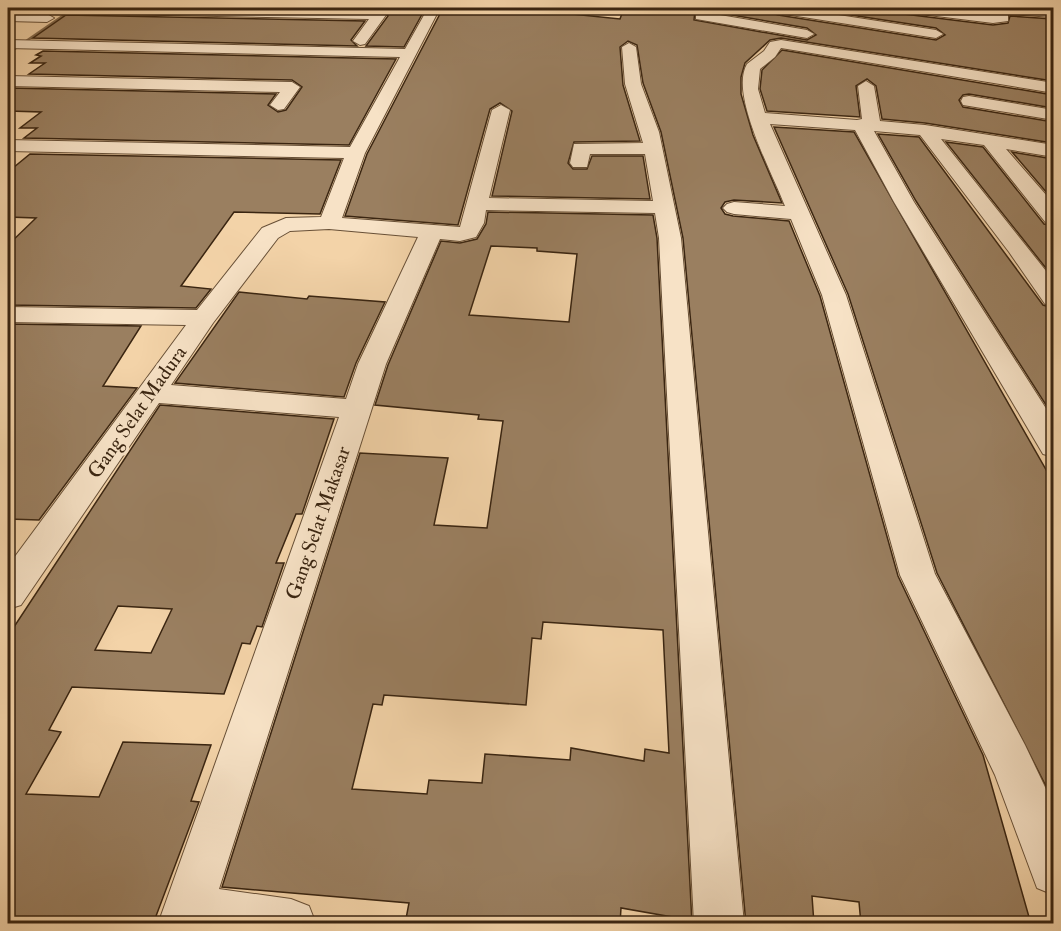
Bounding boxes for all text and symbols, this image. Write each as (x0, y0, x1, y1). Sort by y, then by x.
street label: Gang Selat Madura (82, 340, 192, 483)
street label: Gang Selat Makasar (280, 443, 356, 603)

